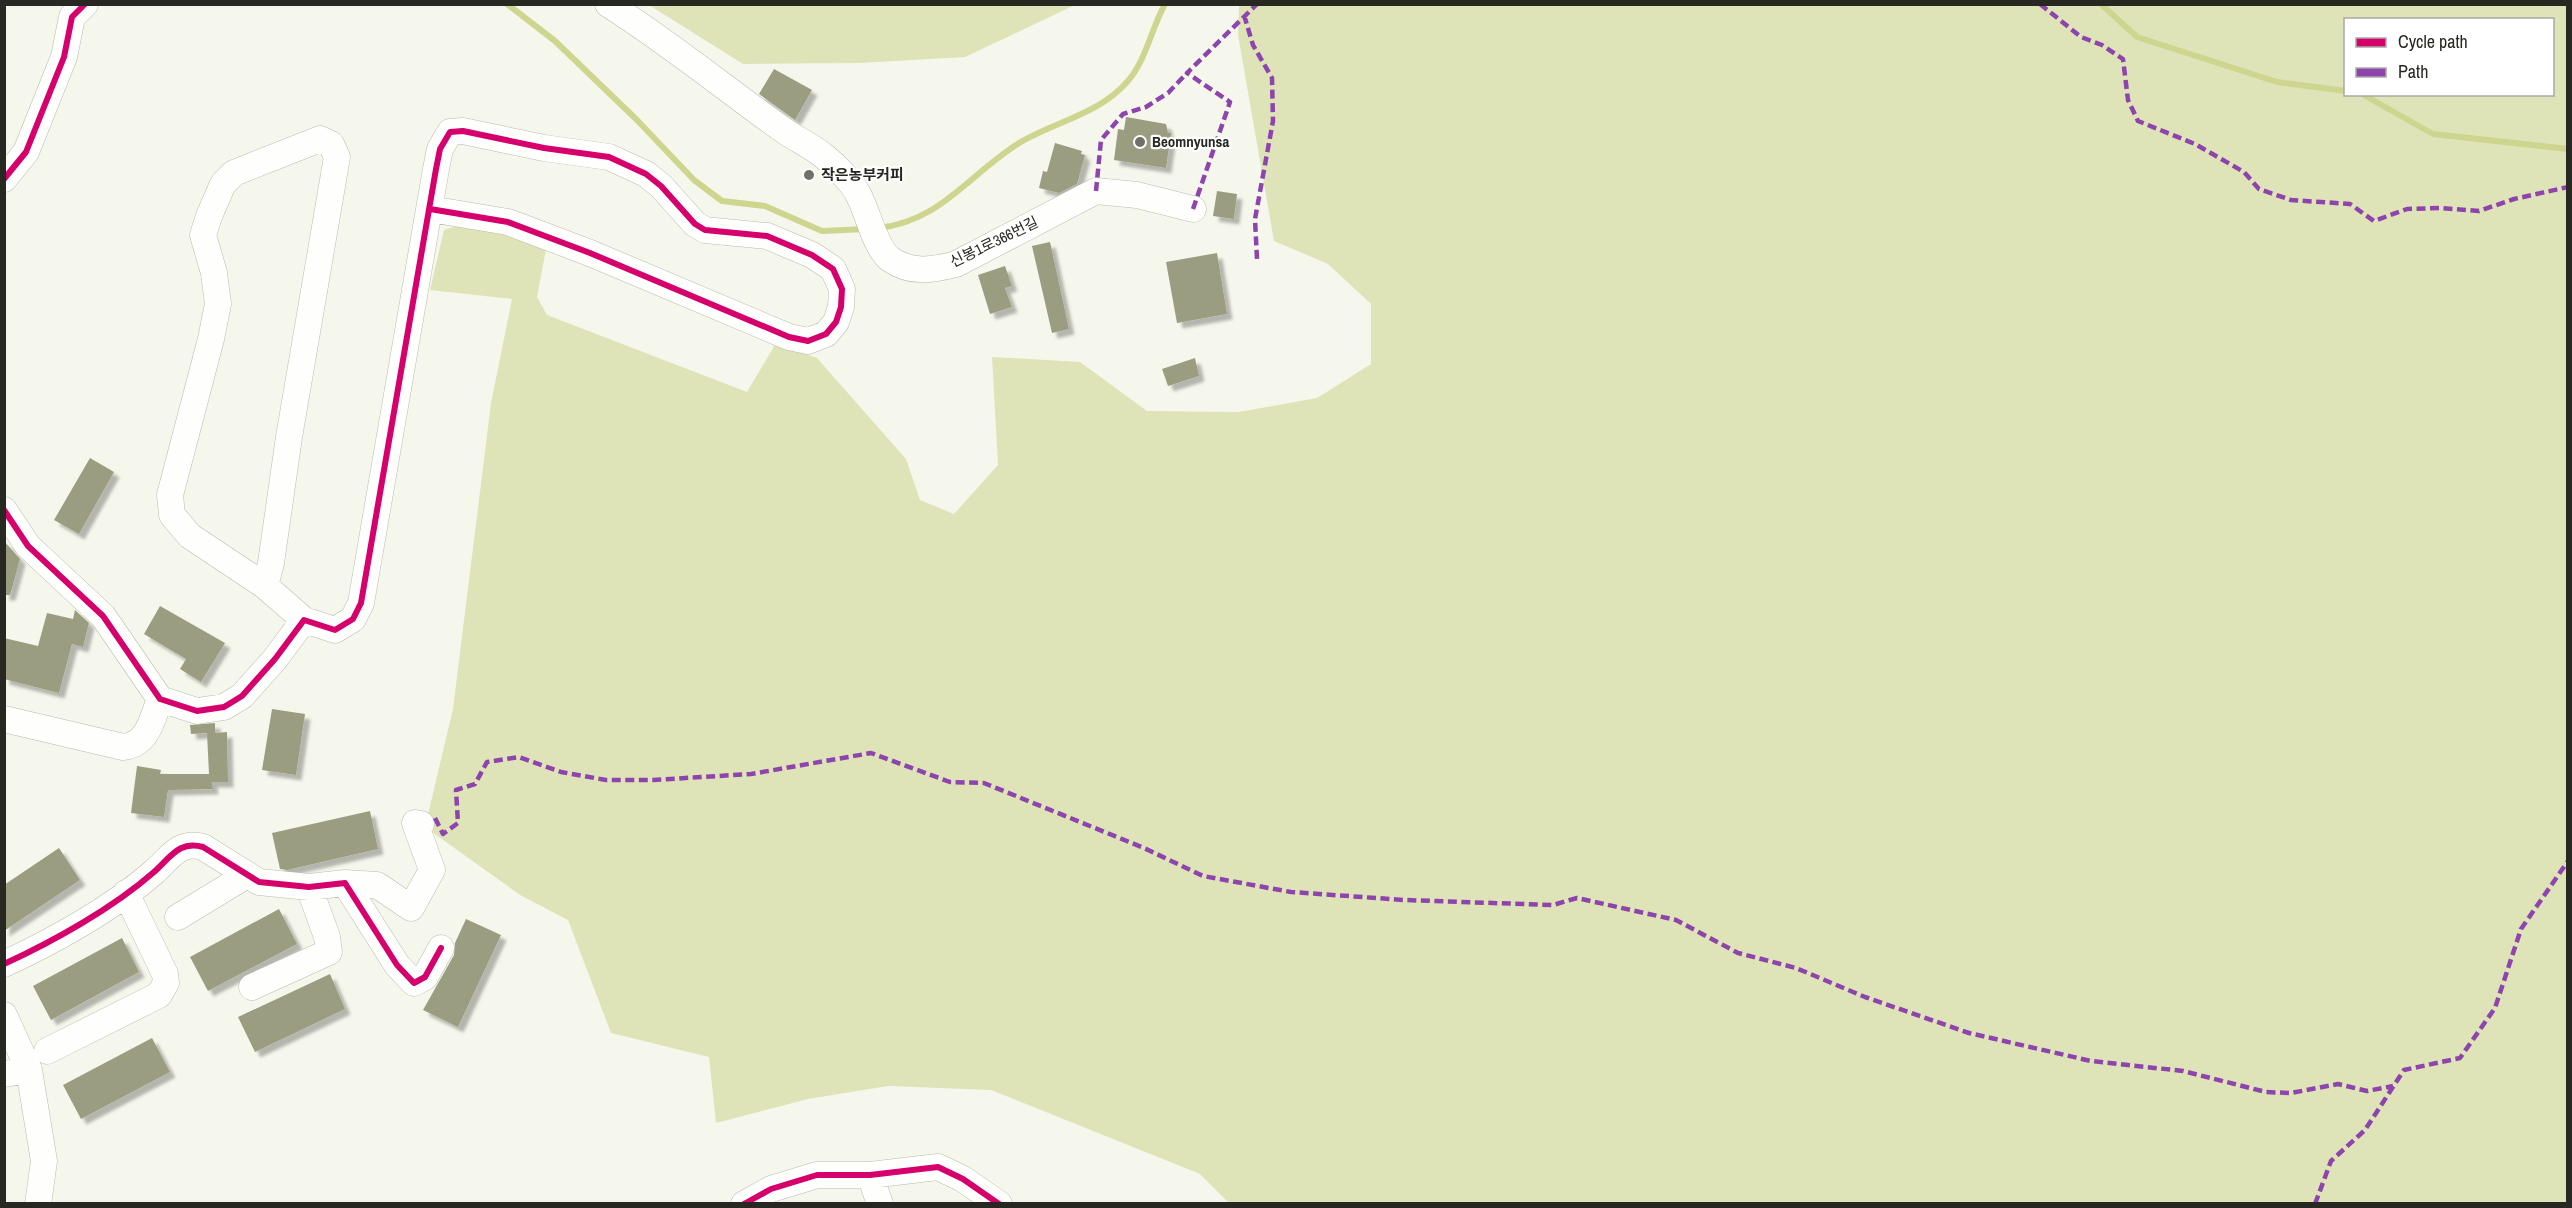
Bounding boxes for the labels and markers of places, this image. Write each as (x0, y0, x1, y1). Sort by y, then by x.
place label: Beomnyunsa (1152, 131, 1229, 152)
marker: Beomnyunsa (1133, 135, 1147, 149)
place label: 작은농부커피 (821, 164, 904, 185)
marker: 작은농부커피 (802, 168, 816, 182)

